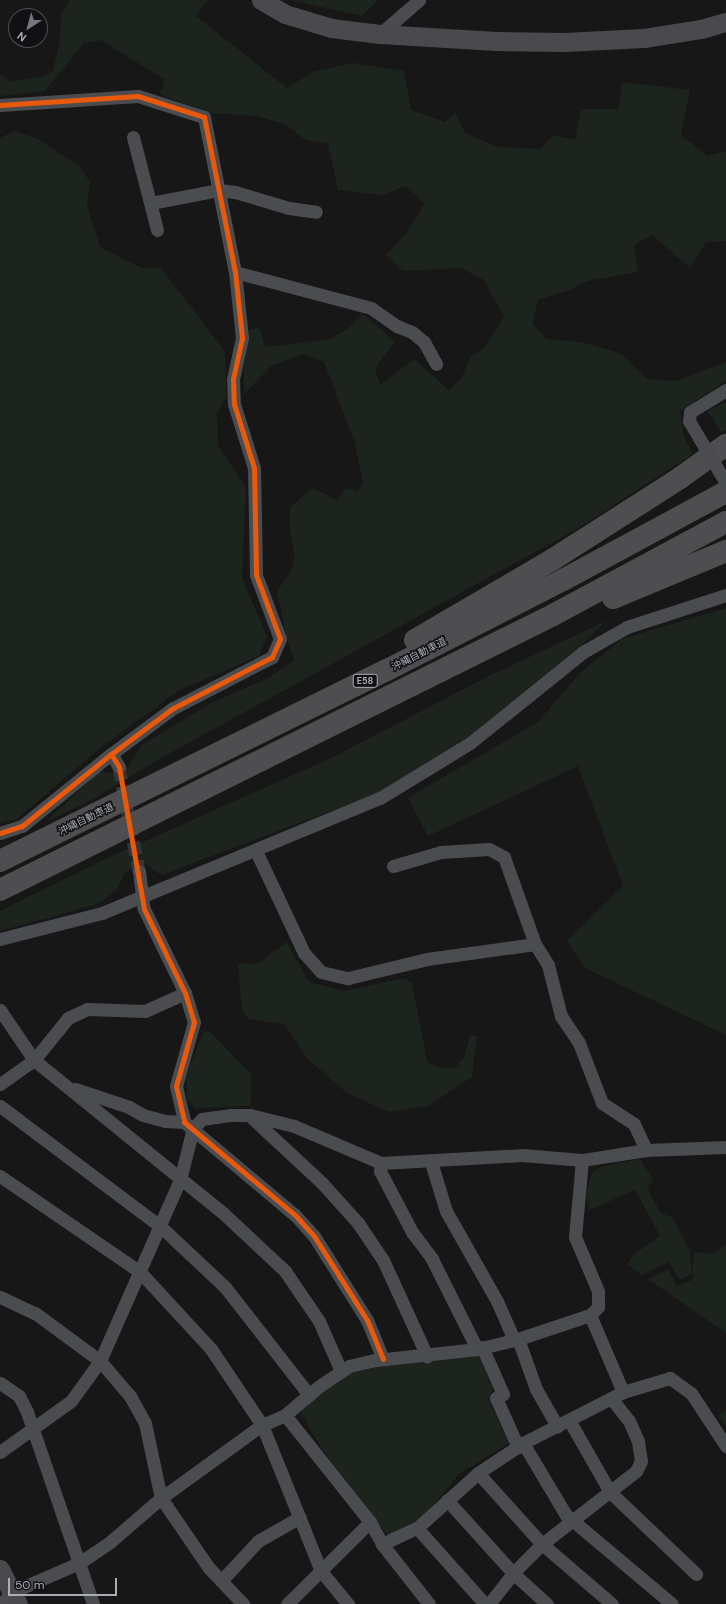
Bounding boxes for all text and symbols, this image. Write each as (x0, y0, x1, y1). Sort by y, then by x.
north arrow (8, 8, 48, 48)
text: N (14, 29, 29, 45)
street label: 沖縄自動車道 (390, 635, 448, 673)
road number: E58 (352, 674, 378, 688)
street label: 沖縄自動車道 (56, 800, 116, 838)
scale bar (10, 1570, 119, 1596)
text: 50 m (15, 1577, 44, 1593)

